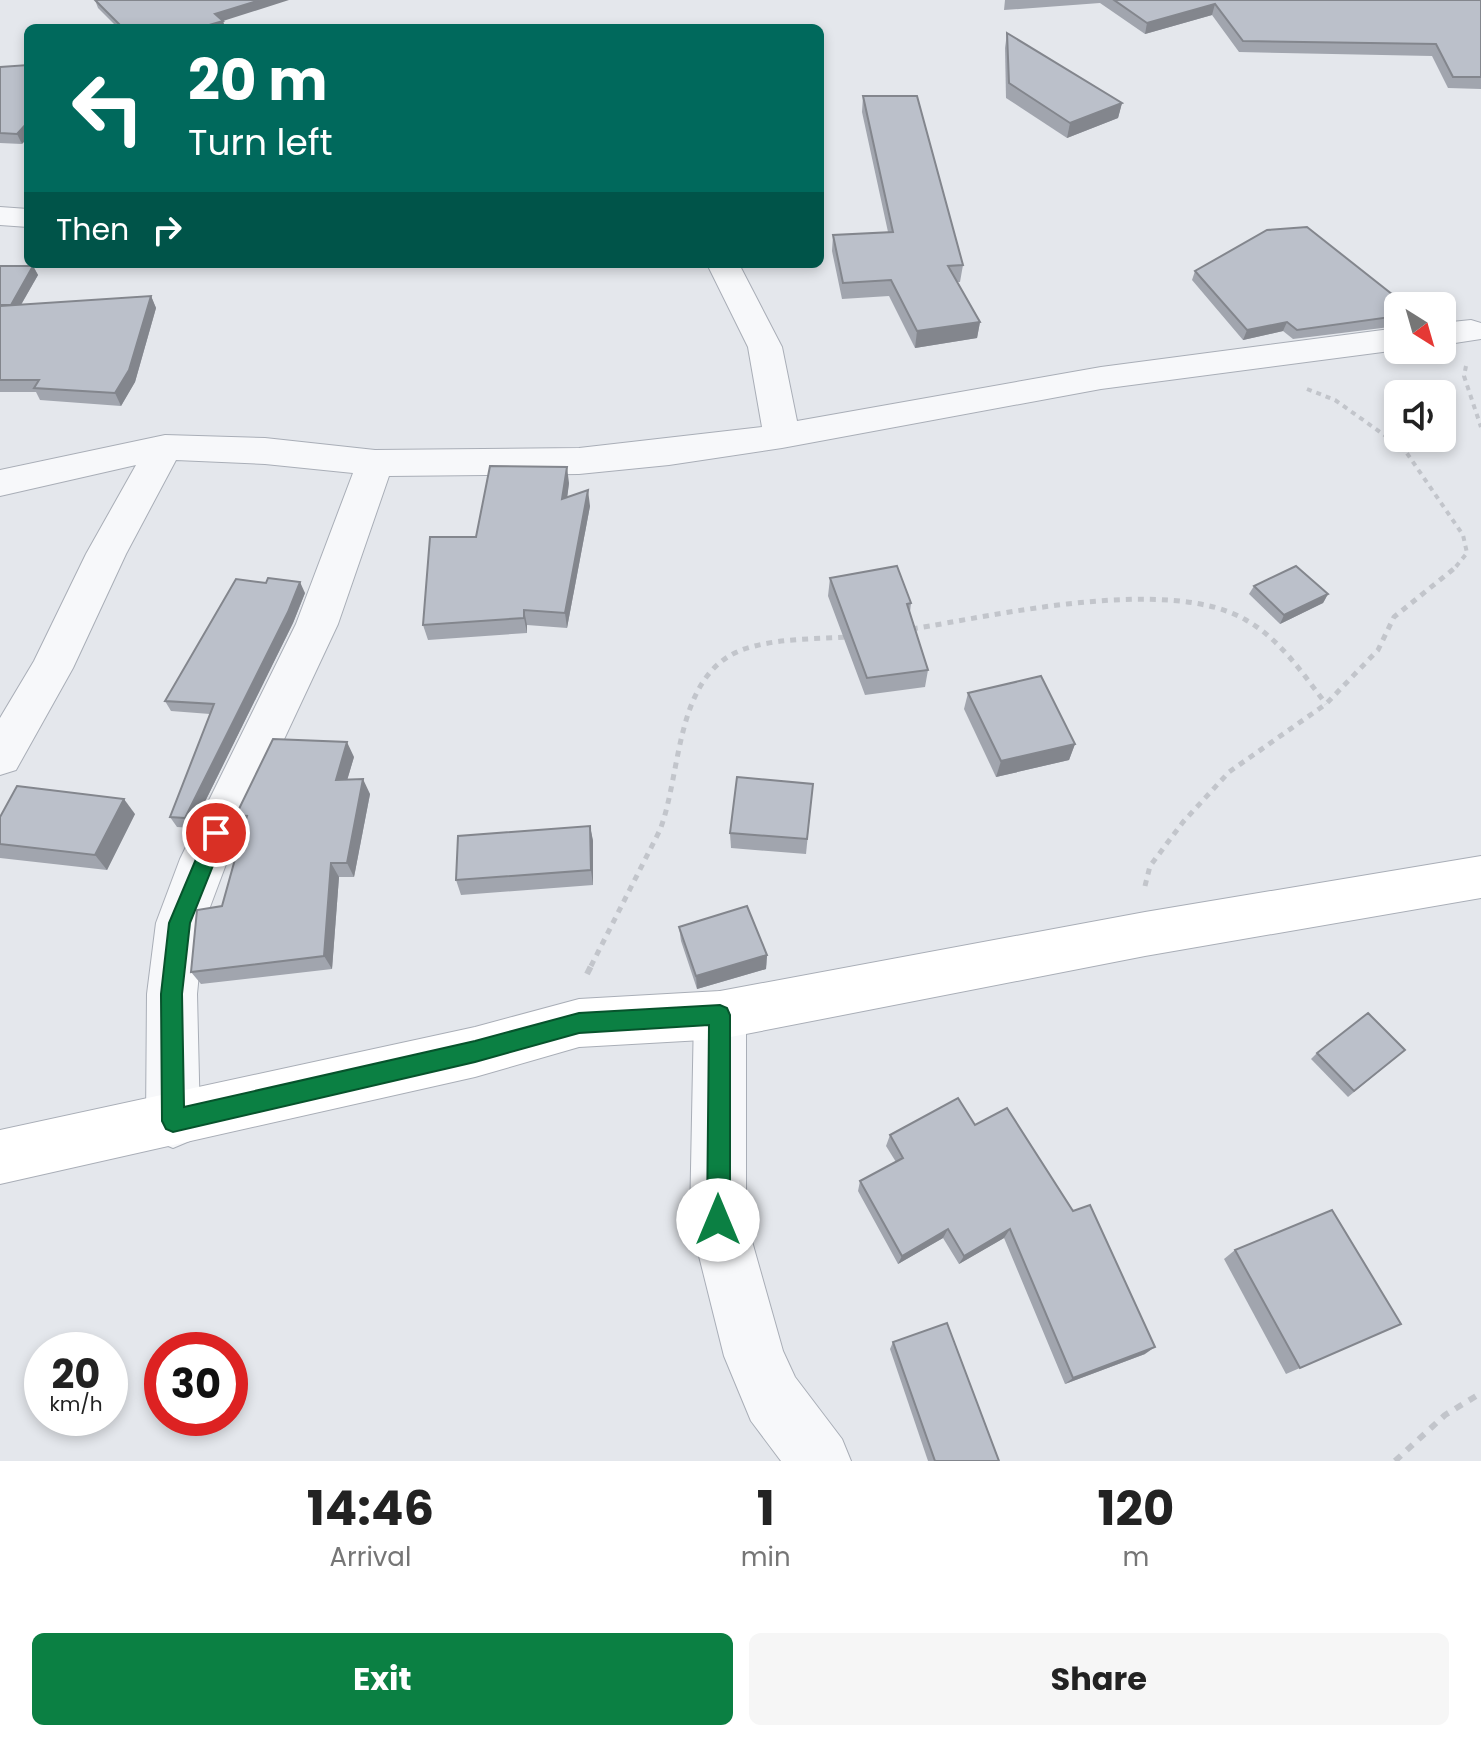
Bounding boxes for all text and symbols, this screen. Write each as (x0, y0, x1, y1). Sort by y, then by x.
text: 20 m (188, 41, 328, 120)
icon: left (56, 56, 160, 160)
text: Turn left (188, 117, 333, 168)
text: Then (56, 208, 129, 251)
icon: right (145, 208, 189, 252)
north arrow (1384, 292, 1456, 364)
map controls (1384, 292, 1456, 452)
button: sound (1384, 380, 1456, 452)
pin (182, 799, 250, 867)
icon: arrive (194, 811, 238, 855)
position arrow (676, 1178, 760, 1262)
speed limit sign: 30 (144, 1332, 248, 1436)
text: 20 (52, 1346, 100, 1402)
text: km/h (49, 1390, 103, 1418)
text: 14:46 (307, 1475, 434, 1542)
text: 1 (757, 1475, 775, 1542)
text: 120 (1097, 1475, 1174, 1542)
text: Arrival (329, 1539, 411, 1575)
text: min (741, 1539, 791, 1575)
text: m (1122, 1539, 1149, 1575)
button: Exit (32, 1633, 733, 1725)
button: Share (749, 1633, 1449, 1725)

